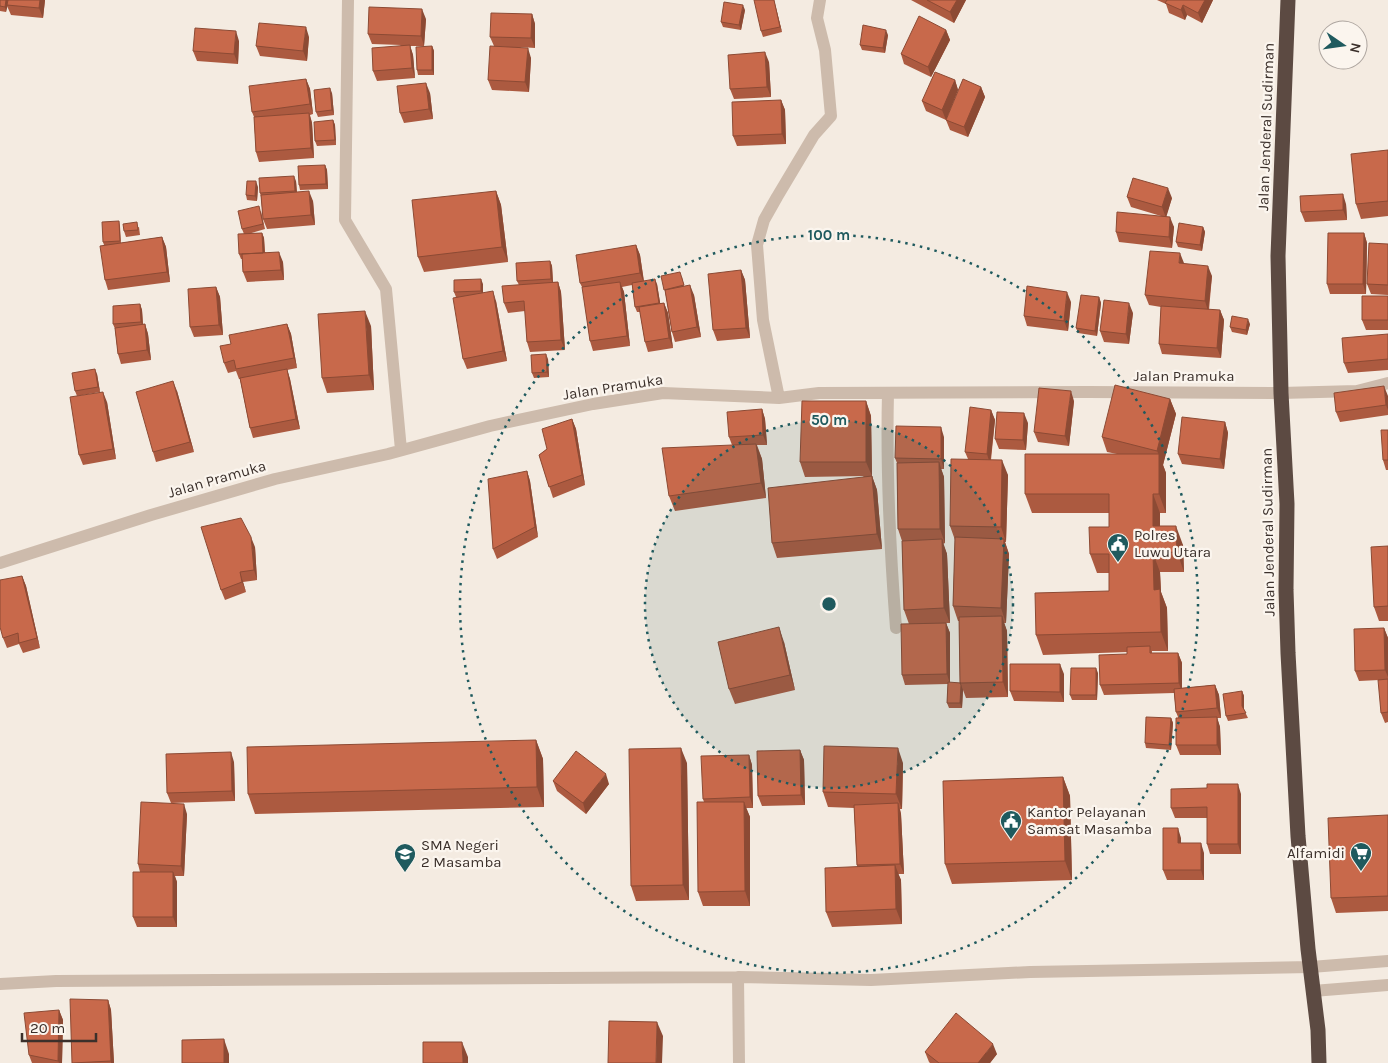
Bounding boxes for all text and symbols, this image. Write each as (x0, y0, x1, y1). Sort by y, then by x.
north arrow (1318, 20, 1368, 70)
text: N (1346, 41, 1365, 55)
street label: Jalan Jenderal Sudirman (1254, 42, 1278, 212)
text: 100 m (808, 226, 850, 244)
street label: Jalan Pramuka (1133, 367, 1235, 385)
street label: Jalan Pramuka (562, 370, 664, 404)
text: 50 m (811, 411, 847, 429)
street label: Jalan Jenderal Sudirman (1258, 448, 1278, 616)
street label: Jalan Pramuka (166, 456, 268, 502)
place label: Polres Luwu Utara (1134, 526, 1211, 561)
public building icon: Polres Luwu Utara (1106, 532, 1130, 563)
centre of rings (820, 595, 838, 613)
place label: Kantor Pelayanan Samsat Masamba (1027, 803, 1152, 838)
public building icon: Kantor Pelayanan Samsat Masamba (999, 809, 1023, 840)
place label: SMA Negeri 2 Masamba (421, 836, 502, 871)
supermarket icon: Alfamidi (1349, 841, 1373, 872)
school or university icon: SMA Negeri 2 Masamba (393, 842, 417, 873)
place label: Alfamidi (1287, 844, 1345, 862)
scale bar (22, 1010, 96, 1042)
text: 20 m (30, 1019, 65, 1037)

